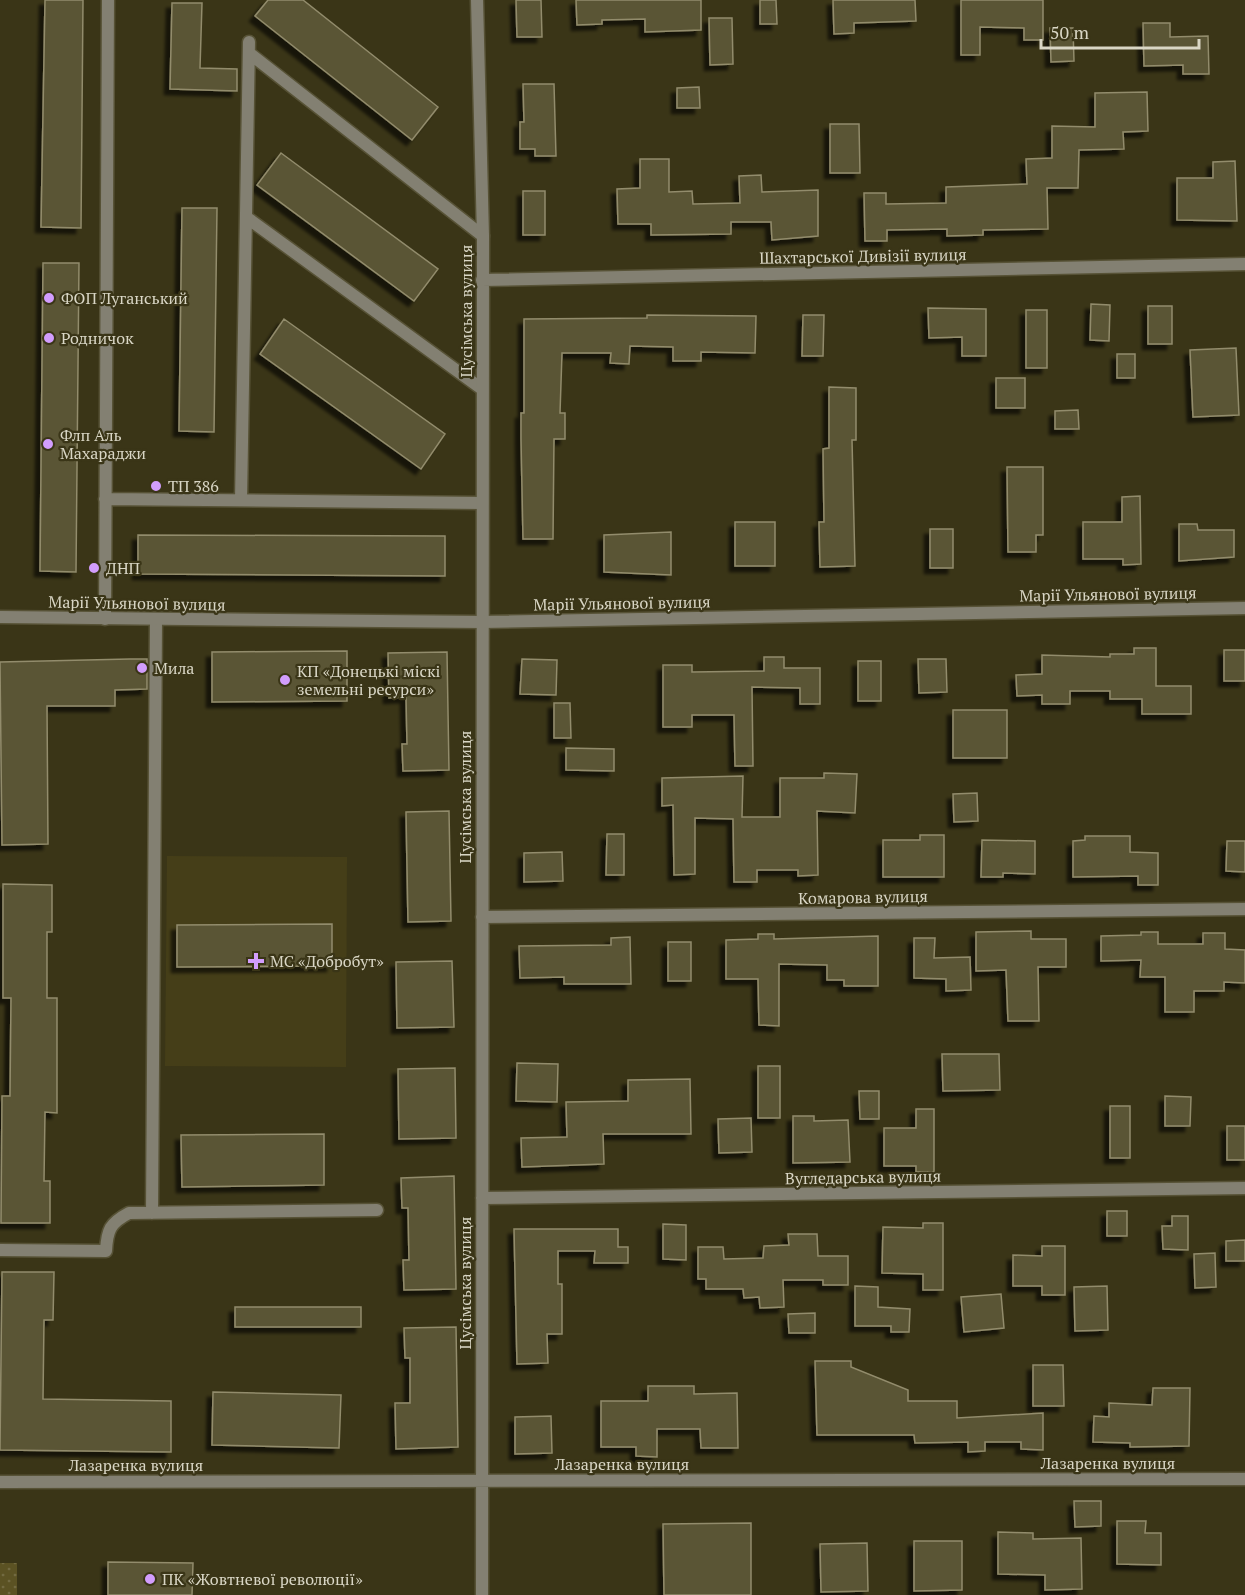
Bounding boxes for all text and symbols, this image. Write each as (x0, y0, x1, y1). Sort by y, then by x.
scale bar (1041, 12, 1198, 50)
text: 50 m (1050, 20, 1090, 44)
street label: Шахтарської Дивізії вулиця (759, 243, 967, 269)
street label: Цусімська вулиця (455, 245, 477, 377)
place label: ФОП Луганський (61, 287, 188, 309)
marker: ФОП Луганський (42, 291, 56, 305)
place label: Родничок (61, 327, 134, 349)
marker: Родничок (42, 331, 56, 345)
place label: Флп Аль Махараджи (60, 424, 146, 464)
marker: Флп Аль Махараджи (41, 437, 55, 451)
place label: ТП 386 (168, 475, 219, 497)
marker: ТП 386 (149, 479, 163, 493)
place label: ДНП (106, 557, 141, 579)
marker: ДНП (87, 561, 101, 575)
street label: Марії Ульянової вулиця (1019, 581, 1197, 607)
street label: Марії Ульянової вулиця (48, 590, 226, 616)
street label: Марії Ульянової вулиця (533, 590, 711, 616)
place label: Мила (154, 657, 194, 679)
place label: КП «Донецькі міскі земельні ресурси» (297, 660, 441, 700)
marker: Мила (135, 661, 149, 675)
marker: КП «Донецькі міскі земельні ресурси» (278, 673, 292, 687)
street label: Цусімська вулиця (454, 731, 476, 863)
street label: Комарова вулиця (798, 885, 928, 909)
place label: МС «Добробут» (270, 950, 384, 972)
marker: МС «Добробут» (247, 952, 265, 970)
street label: Вугледарська вулиця (785, 1165, 941, 1189)
street label: Цусімська вулиця (454, 1217, 476, 1349)
street label: Лазаренка вулиця (1040, 1452, 1175, 1474)
street label: Лазаренка вулиця (554, 1453, 689, 1475)
street label: Лазаренка вулиця (68, 1454, 203, 1476)
place label: ПК «Жовтневої революції» (162, 1568, 363, 1590)
marker: ПК «Жовтневої революції» (143, 1572, 157, 1586)

